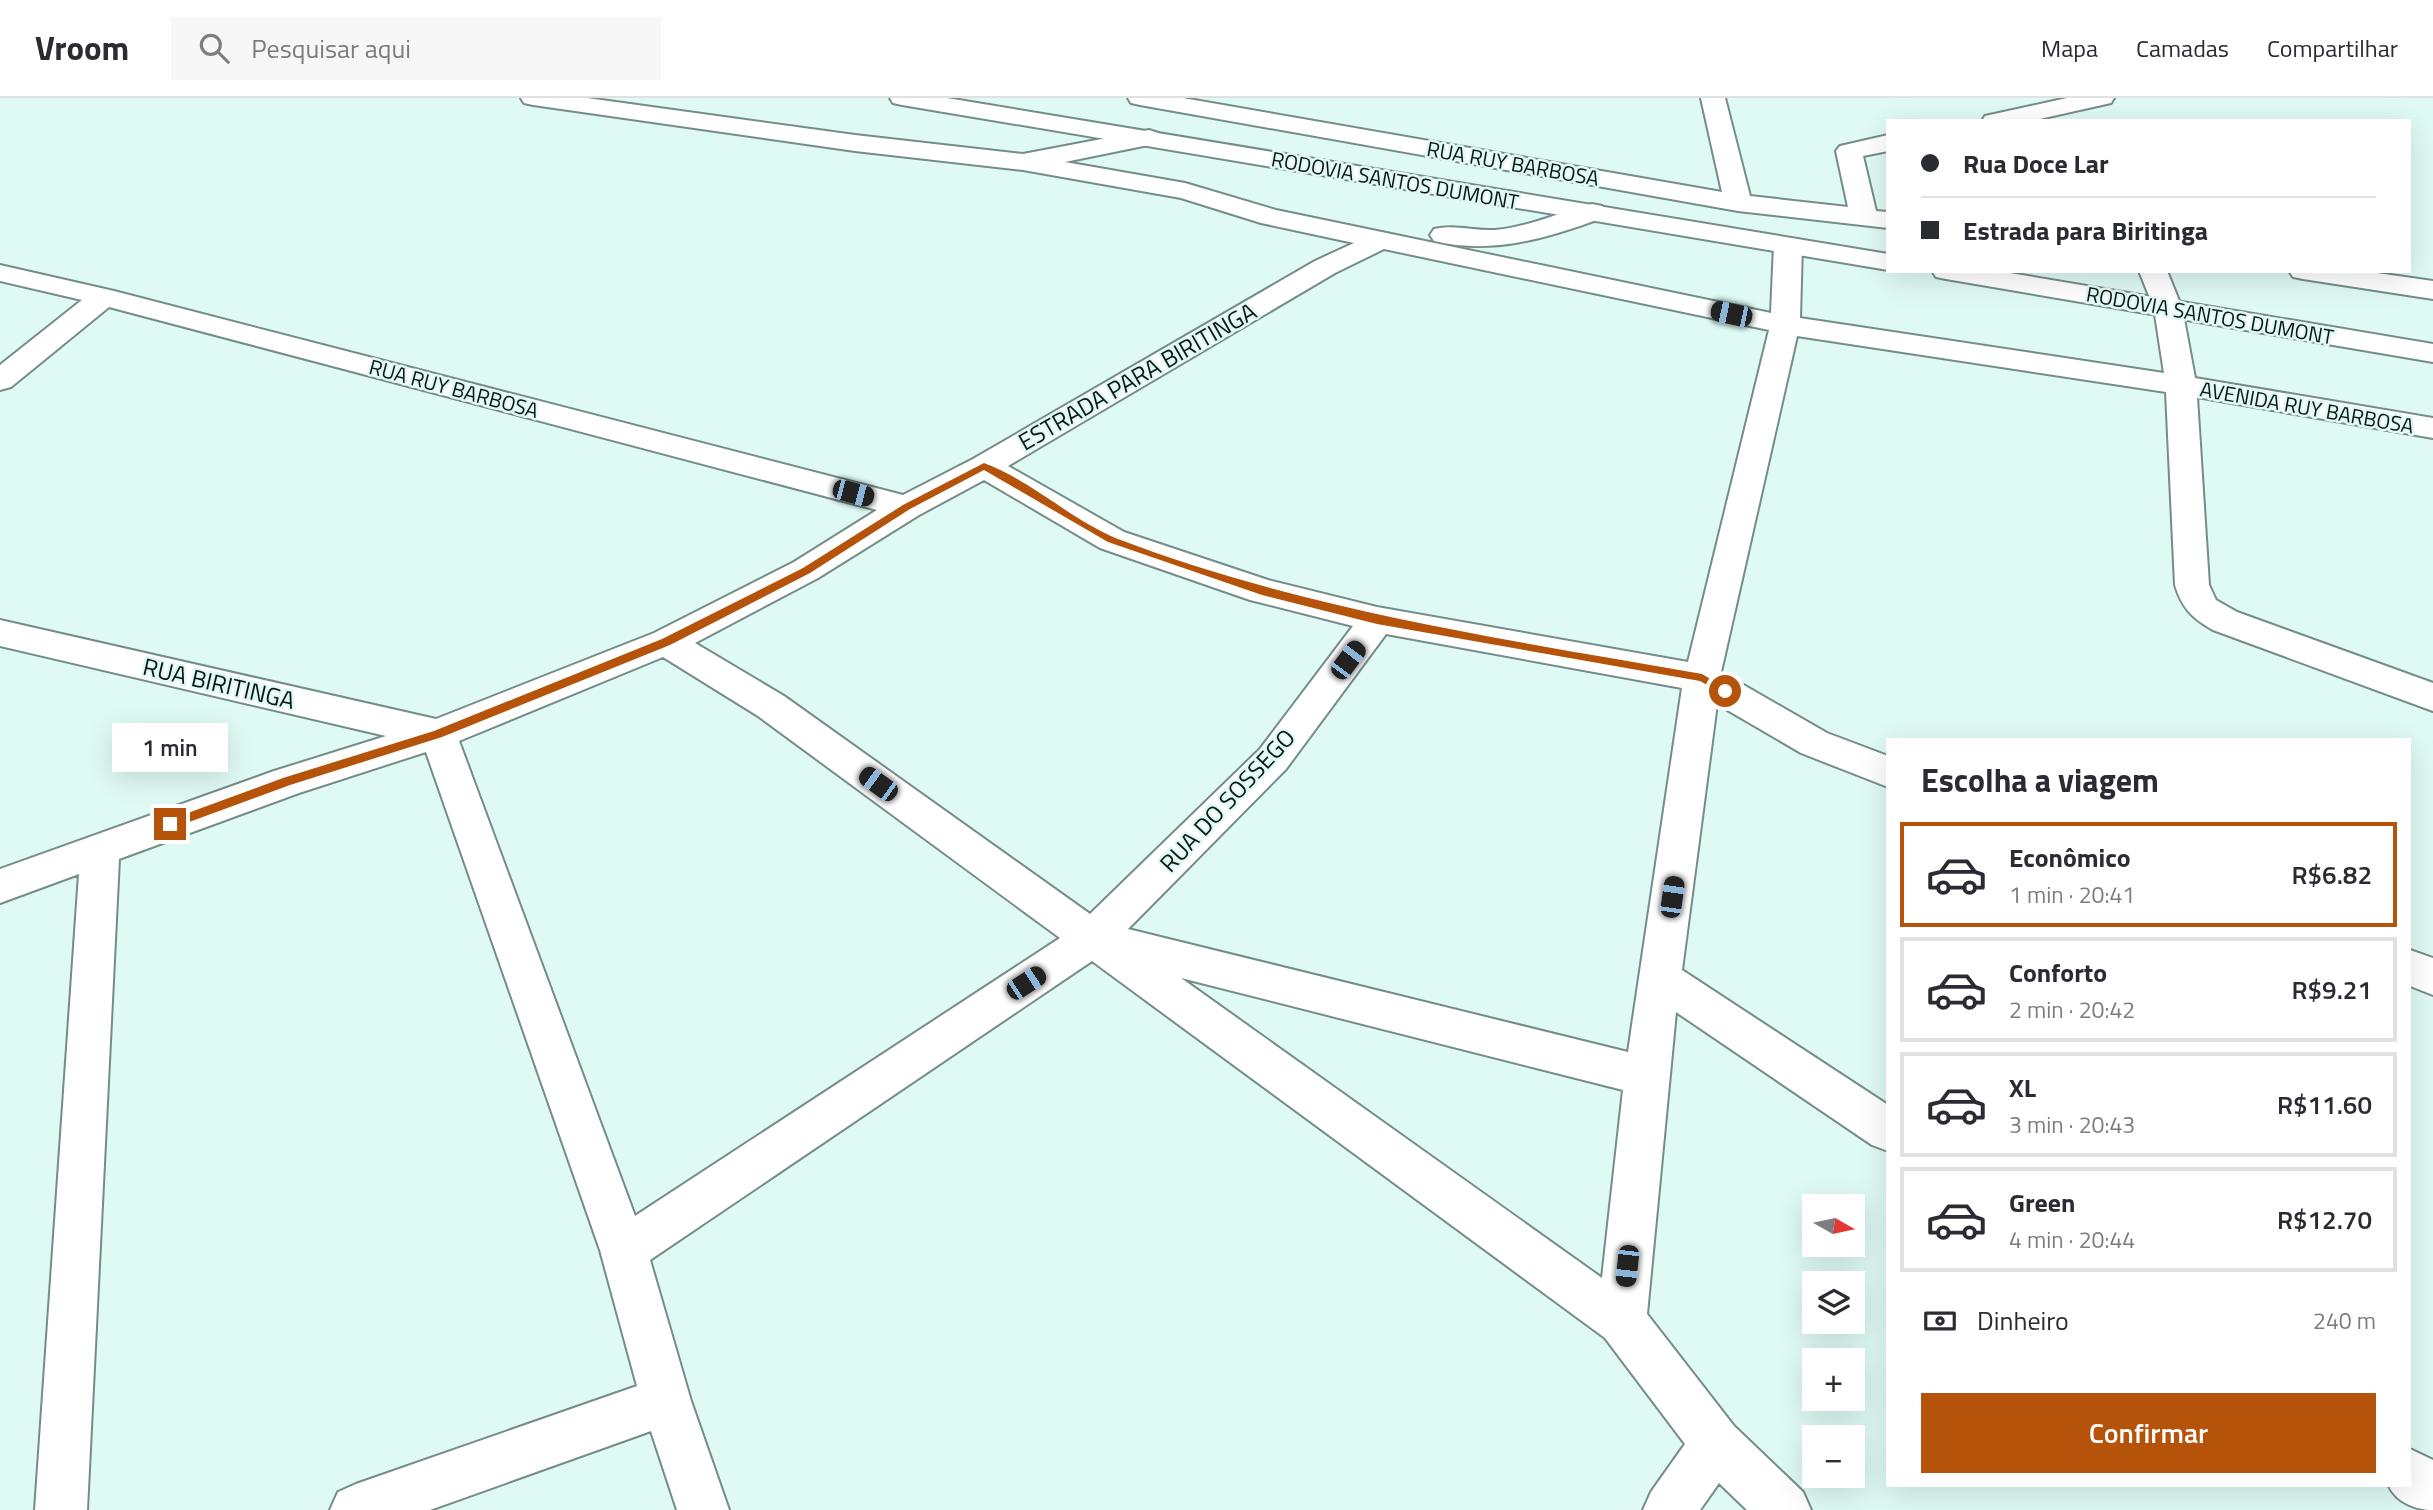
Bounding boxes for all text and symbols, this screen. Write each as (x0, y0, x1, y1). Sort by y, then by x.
search box (171, 17, 661, 80)
text: Vroom (35, 23, 129, 73)
icon: search (195, 29, 233, 67)
text: Pesquisar aqui (251, 29, 411, 68)
text: Mapa (2041, 30, 2098, 66)
text: Camadas (2136, 30, 2229, 66)
text: Compartilhar (2267, 30, 2398, 66)
street label: RUA RUY BARBOSA (1424, 132, 1602, 194)
street label: RODOVIA SANTOS DUMONT (1269, 142, 1521, 218)
text: Rua Doce Lar (1963, 144, 2109, 183)
text: Estrada para Biritinga (1963, 211, 2208, 250)
street label: RODOVIA SANTOS DUMONT (2084, 277, 2336, 353)
street label: ESTRADA PARA BIRITINGA (1011, 293, 1263, 459)
car (1709, 299, 1754, 329)
street label: RUA RUY BARBOSA (366, 350, 543, 426)
street label: AVENIDA RUY BARBOSA (2198, 372, 2417, 442)
car (830, 477, 877, 509)
car (1327, 637, 1370, 683)
street label: RUA BIRITINGA (139, 648, 299, 718)
route start (1709, 675, 1741, 707)
street label: RUA DO SOSSEGO (1151, 720, 1303, 880)
callout: 1 min (112, 722, 228, 772)
text: 1 min (142, 730, 198, 765)
text: Escolha a viagem (1921, 756, 2159, 804)
car (855, 763, 902, 805)
route end (154, 808, 186, 840)
text: Econômico (2009, 838, 2131, 877)
icon: car (1925, 843, 1988, 906)
text: R$6.82 (2291, 855, 2372, 894)
car (1659, 875, 1686, 919)
text: 1 min · 20:41 (2009, 877, 2135, 912)
text: Conforto (2009, 953, 2107, 992)
icon: car (1925, 958, 1988, 1021)
car (1003, 963, 1050, 1003)
text: R$9.21 (2291, 970, 2372, 1009)
text: 2 min · 20:42 (2009, 992, 2135, 1027)
text: XL (2009, 1068, 2036, 1107)
icon: car (1925, 1073, 1988, 1136)
text: R$11.60 (2277, 1085, 2372, 1124)
text: 3 min · 20:43 (2009, 1107, 2135, 1142)
text: Green (2009, 1183, 2075, 1222)
icon: car (1925, 1188, 1988, 1251)
north arrow (1802, 1194, 1866, 1256)
map controls (1802, 1194, 1865, 1488)
text: R$12.70 (2277, 1200, 2372, 1239)
text: 4 min · 20:44 (2009, 1222, 2135, 1257)
car (1615, 1244, 1640, 1288)
button: layers (1802, 1271, 1865, 1334)
text: Dinheiro (1977, 1301, 2069, 1340)
icon: cash (1921, 1302, 1959, 1340)
text: 240 m (2313, 1303, 2376, 1338)
button: + (1802, 1348, 1865, 1411)
button: Confirmar (1921, 1393, 2376, 1473)
button: − (1802, 1425, 1865, 1488)

